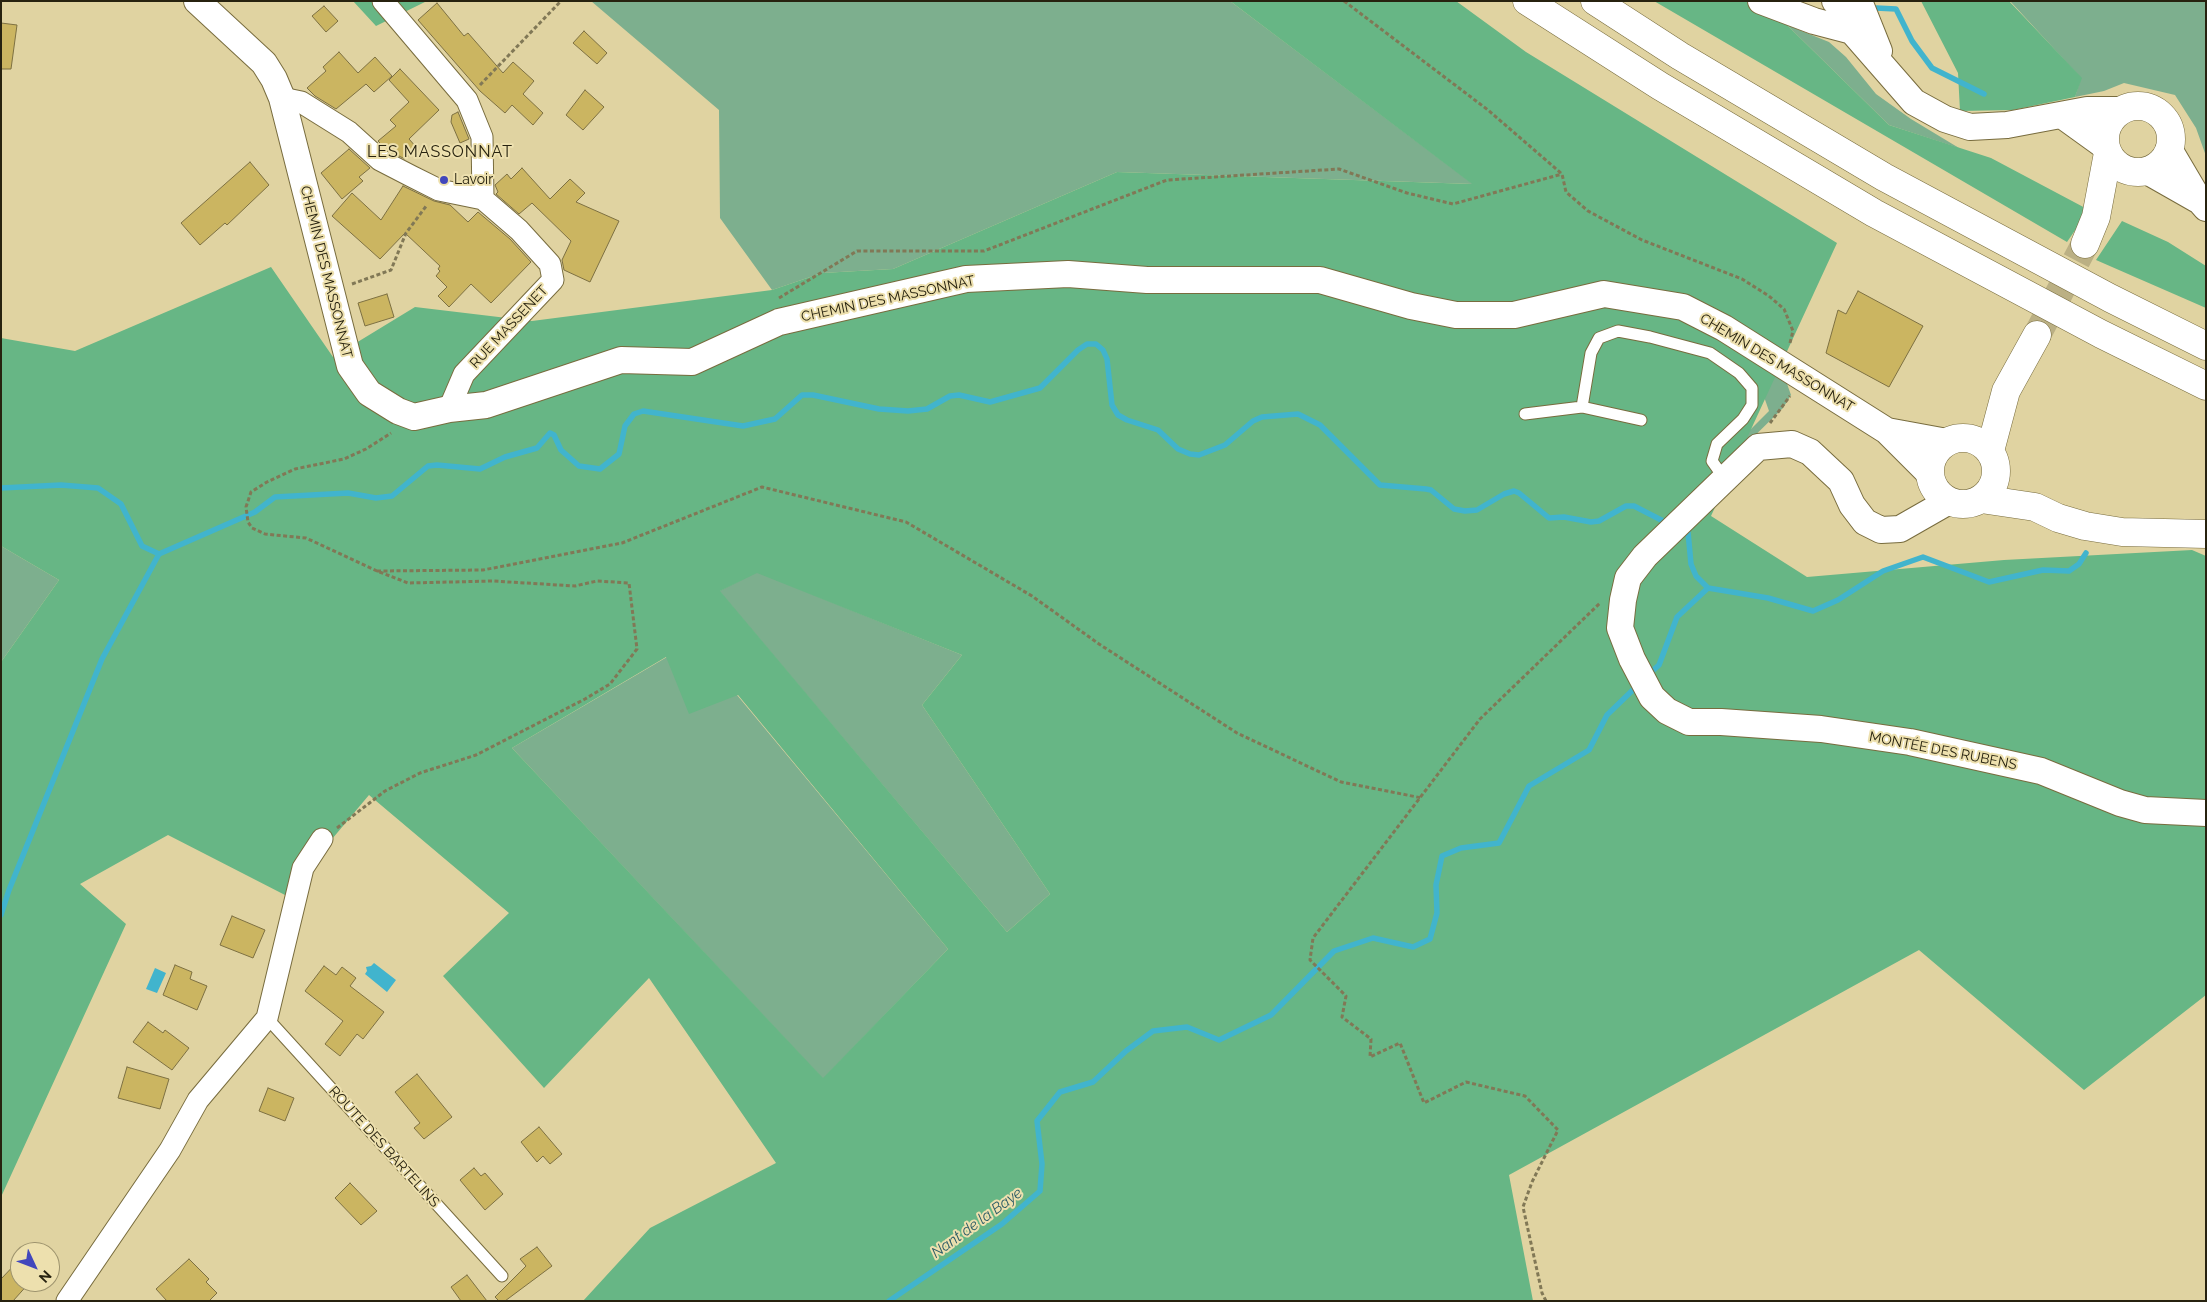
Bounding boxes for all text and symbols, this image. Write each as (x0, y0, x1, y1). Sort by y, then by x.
district label: LES MASSONNAT (365, 142, 515, 162)
place label: Lavoir (454, 172, 493, 188)
marker: Lavoir (438, 174, 450, 186)
street label: CHEMIN DES MASSONNAT (296, 184, 356, 360)
street label: CHEMIN DES MASSONNAT (800, 272, 976, 326)
street label: RUE MASSENET (466, 282, 552, 372)
street label: CHEMIN DES MASSONNAT (1697, 310, 1857, 416)
street label: MONTÉE DES RUBENS (1868, 728, 2018, 774)
street label: ROUTE DES BARTELINS (325, 1083, 443, 1211)
water label: Nant de la Baye (928, 1184, 1026, 1262)
north arrow (10, 1242, 60, 1292)
text: N (36, 1267, 55, 1286)

